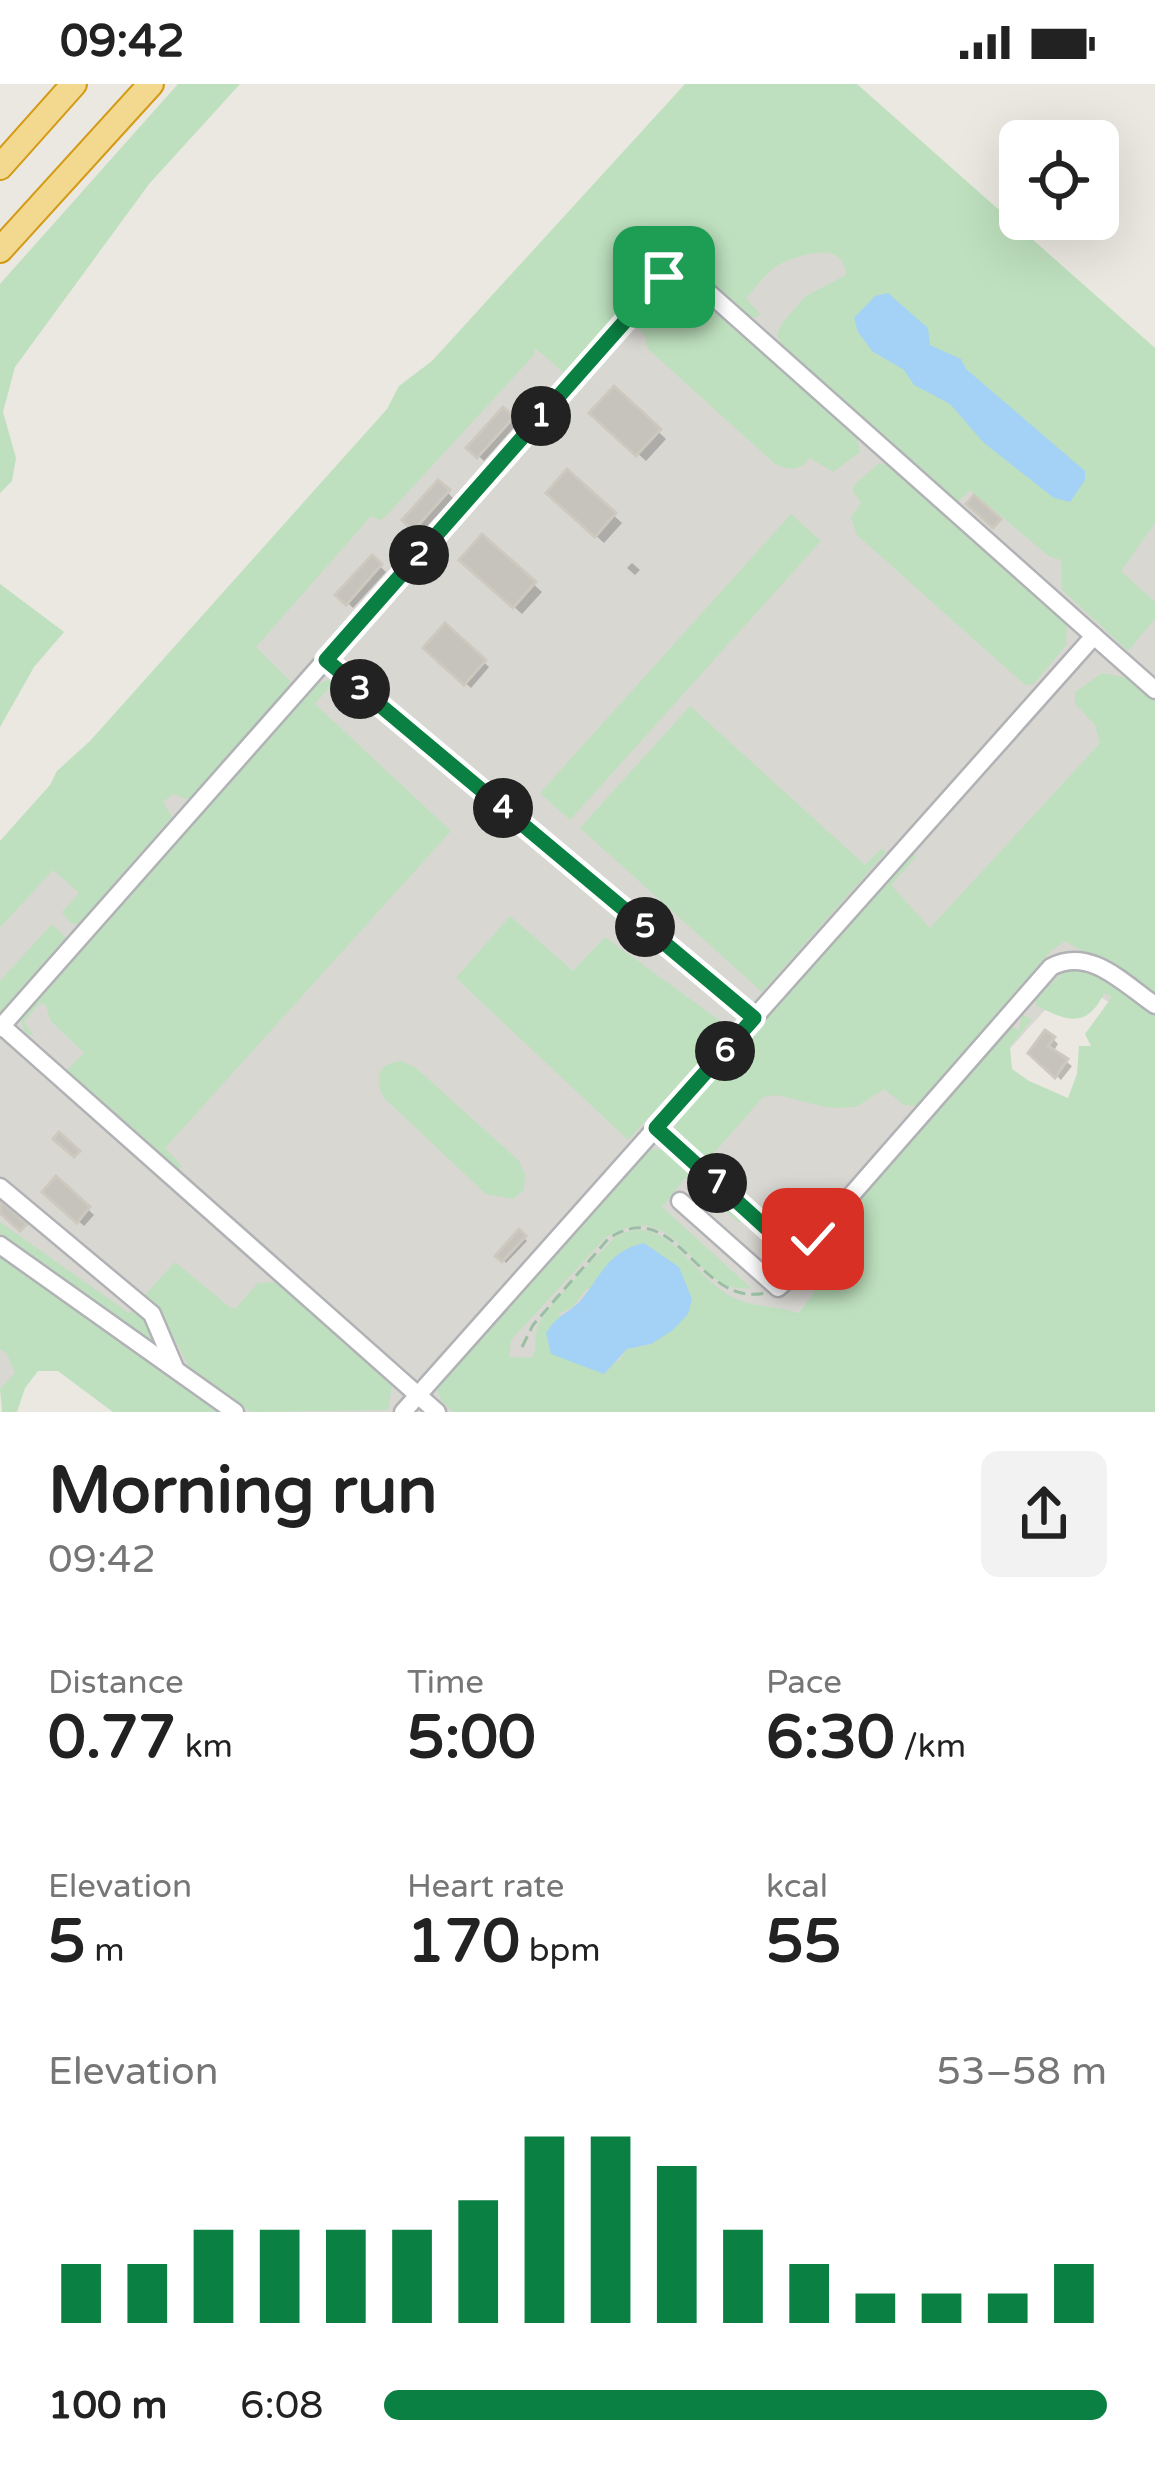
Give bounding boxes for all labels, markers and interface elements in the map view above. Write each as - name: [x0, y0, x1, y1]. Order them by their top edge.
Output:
- text: 09:42: [60, 15, 185, 69]
- map controls: [999, 120, 1119, 240]
- button: locate: [999, 120, 1119, 240]
- pin: [613, 226, 715, 328]
- icon: arrive: [631, 244, 697, 310]
- pin: 1: [511, 386, 571, 446]
- text: 1: [531, 396, 551, 435]
- pin: 2: [389, 525, 449, 585]
- text: 2: [409, 535, 429, 574]
- pin: 3: [330, 659, 390, 719]
- text: 3: [350, 669, 370, 708]
- pin: 4: [473, 778, 533, 838]
- text: 4: [493, 788, 513, 827]
- pin: 5: [615, 897, 675, 957]
- text: 5: [635, 907, 655, 946]
- pin: 6: [695, 1021, 755, 1081]
- text: 6: [715, 1031, 735, 1070]
- pin: 7: [687, 1153, 747, 1213]
- text: 7: [707, 1163, 727, 1202]
- pin: [762, 1188, 864, 1290]
- icon: check: [780, 1206, 846, 1272]
- text: Morning run: [48, 1451, 438, 1531]
- button: share: [981, 1451, 1107, 1577]
- text: 09:42: [48, 1536, 156, 1583]
- text: Distance: [48, 1663, 184, 1702]
- text: Time: [407, 1663, 484, 1702]
- text: Pace: [766, 1663, 842, 1702]
- text: 0.77: [48, 1702, 176, 1774]
- text: 5:00: [407, 1702, 536, 1774]
- text: 6:30: [766, 1702, 895, 1774]
- text: km: [176, 1727, 233, 1766]
- text: /km: [895, 1727, 966, 1766]
- text: Elevation: [48, 1867, 192, 1906]
- text: Heart rate: [407, 1867, 564, 1906]
- text: kcal: [766, 1867, 828, 1906]
- text: 5: [48, 1906, 86, 1978]
- text: 170: [407, 1906, 520, 1978]
- text: 55: [766, 1906, 841, 1978]
- text: m: [86, 1931, 125, 1970]
- text: bpm: [520, 1931, 601, 1970]
- text: Elevation: [48, 2048, 218, 2095]
- text: 53–58 m: [936, 2048, 1107, 2095]
- text: 100 m: [48, 2382, 167, 2429]
- text: 6:08: [240, 2382, 324, 2429]

